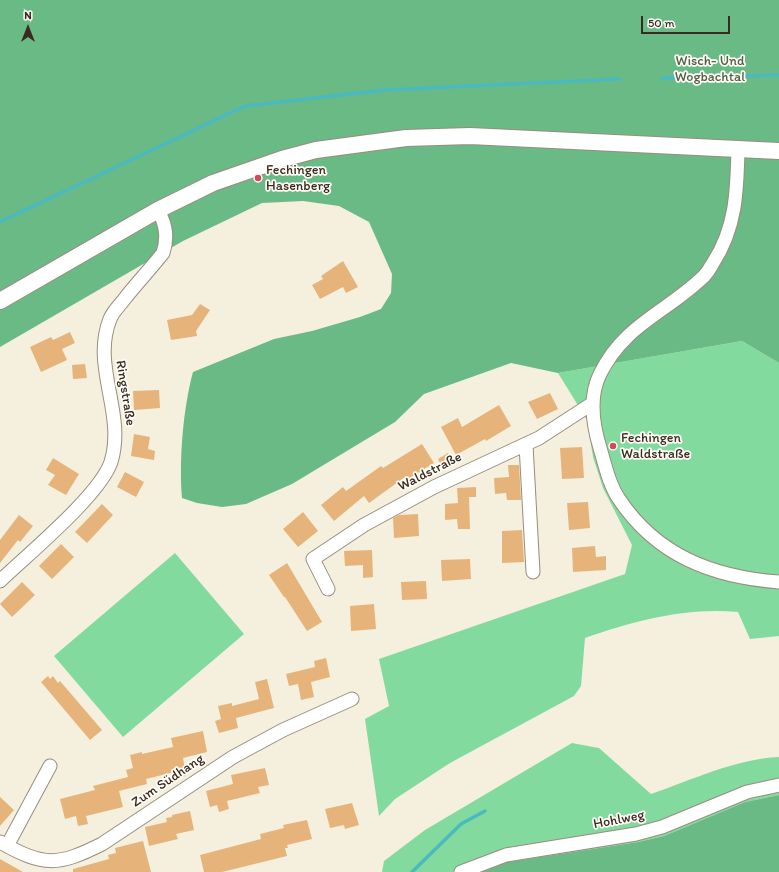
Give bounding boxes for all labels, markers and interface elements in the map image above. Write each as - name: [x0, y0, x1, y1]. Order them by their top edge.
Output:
- north arrow: [8, 8, 48, 48]
- scale bar: [643, 8, 732, 34]
- text: N: [24, 9, 32, 22]
- text: 50 m: [648, 16, 674, 30]
- park label: Wisch- Und Wogbachtal: [675, 53, 745, 86]
- place label: Fechingen Hasenberg: [266, 162, 330, 194]
- marker: Fechingen Hasenberg: [253, 173, 263, 183]
- street label: Ringstraße: [112, 359, 138, 427]
- place label: Fechingen Waldstraße: [621, 430, 690, 462]
- marker: Fechingen Waldstraße: [608, 441, 618, 451]
- street label: Waldstraße: [395, 449, 465, 495]
- street label: Zum Südhang: [129, 751, 207, 811]
- street label: Hohlweg: [592, 807, 646, 833]

